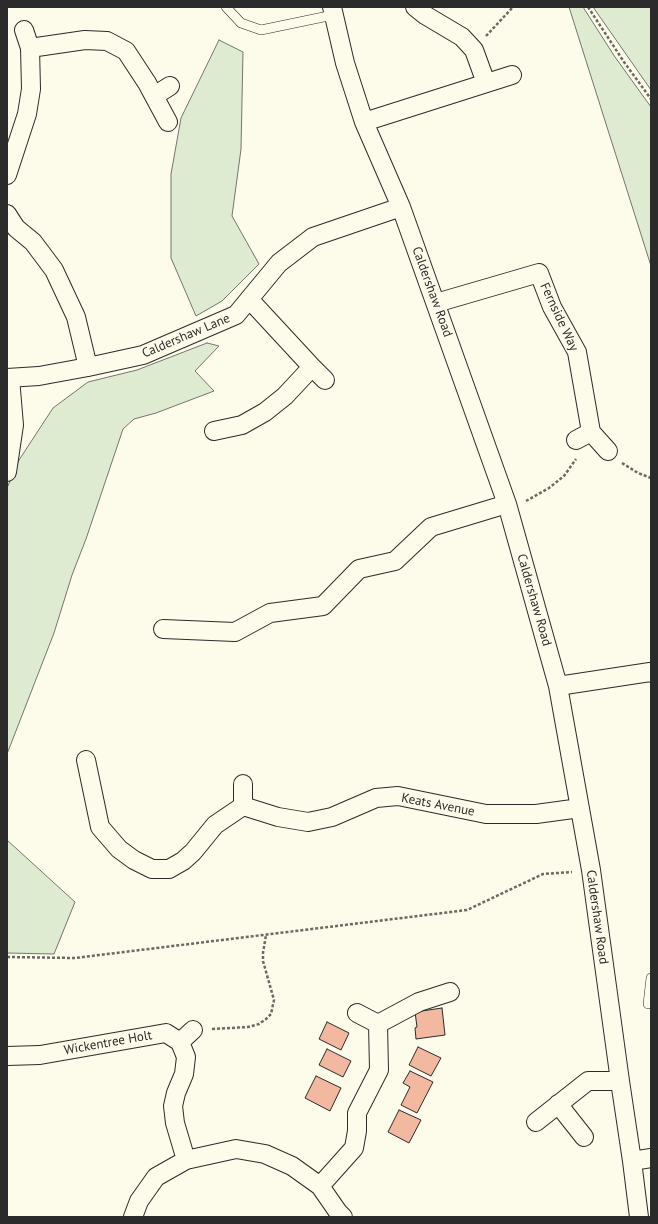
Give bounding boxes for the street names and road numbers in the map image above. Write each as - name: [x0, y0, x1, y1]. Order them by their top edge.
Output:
- street label: Caldershaw Road: [408, 245, 456, 339]
- street label: Fernside Way: [536, 280, 582, 354]
- street label: Caldershaw Lane: [140, 310, 232, 362]
- street label: Caldershaw Road: [513, 552, 555, 648]
- street label: Keats Avenue: [400, 790, 476, 820]
- street label: Caldershaw Road: [583, 869, 611, 965]
- street label: Wickentree Holt: [63, 1028, 153, 1058]

